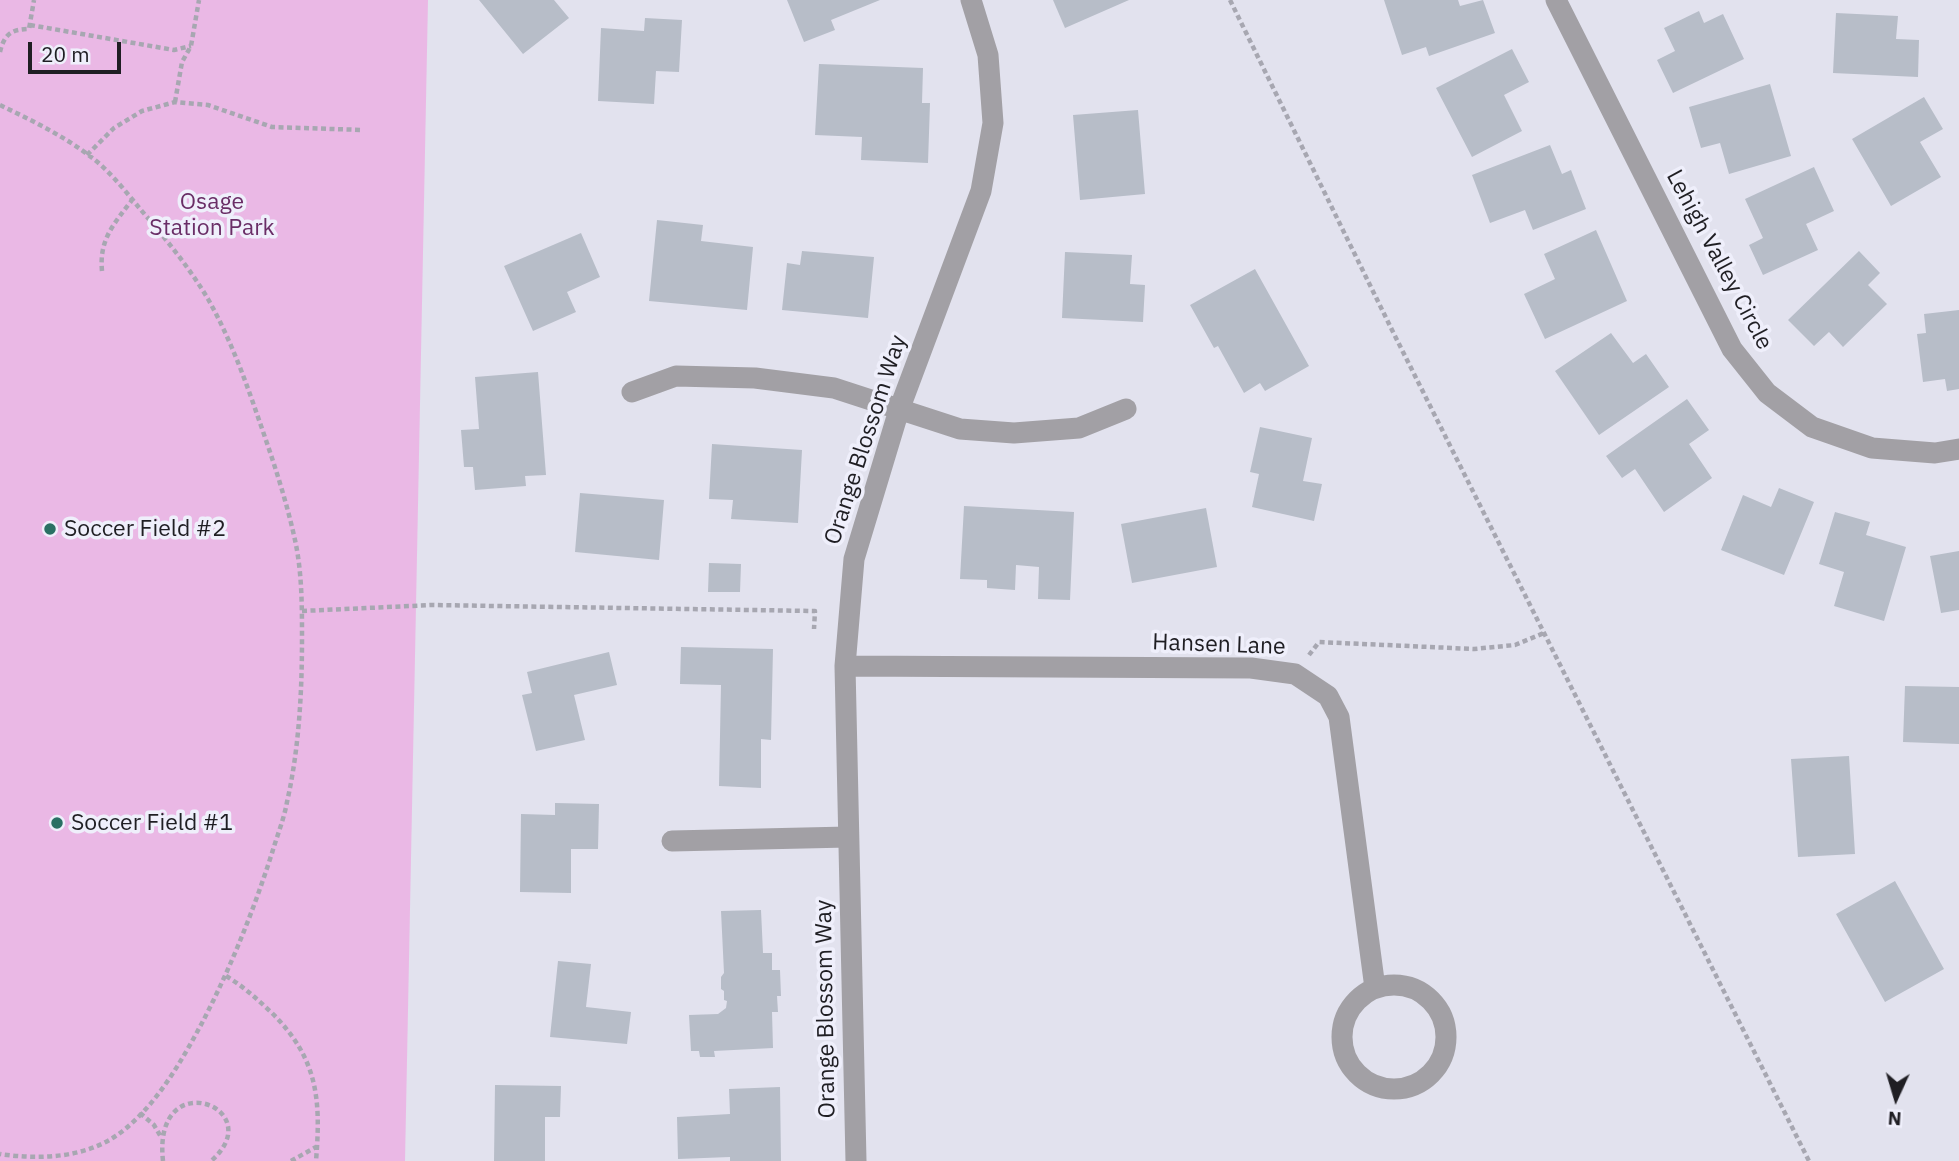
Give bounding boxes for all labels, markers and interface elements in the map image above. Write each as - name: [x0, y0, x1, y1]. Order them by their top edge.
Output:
- scale bar: [32, 28, 124, 72]
- text: 20 m: [41, 40, 90, 68]
- street label: Lehigh Valley Circle: [1660, 165, 1778, 355]
- park label: Osage Station Park: [149, 188, 275, 242]
- street label: Orange Blossom Way: [819, 332, 913, 548]
- place label: Soccer Field #2: [64, 515, 226, 543]
- marker: Soccer Field #2: [42, 521, 58, 537]
- street label: Hansen Lane: [1152, 629, 1286, 661]
- place label: Soccer Field #1: [71, 809, 233, 837]
- marker: Soccer Field #1: [49, 815, 65, 831]
- street label: Orange Blossom Way: [810, 899, 842, 1119]
- north arrow: [1861, 1063, 1931, 1133]
- text: N: [1887, 1106, 1902, 1131]

